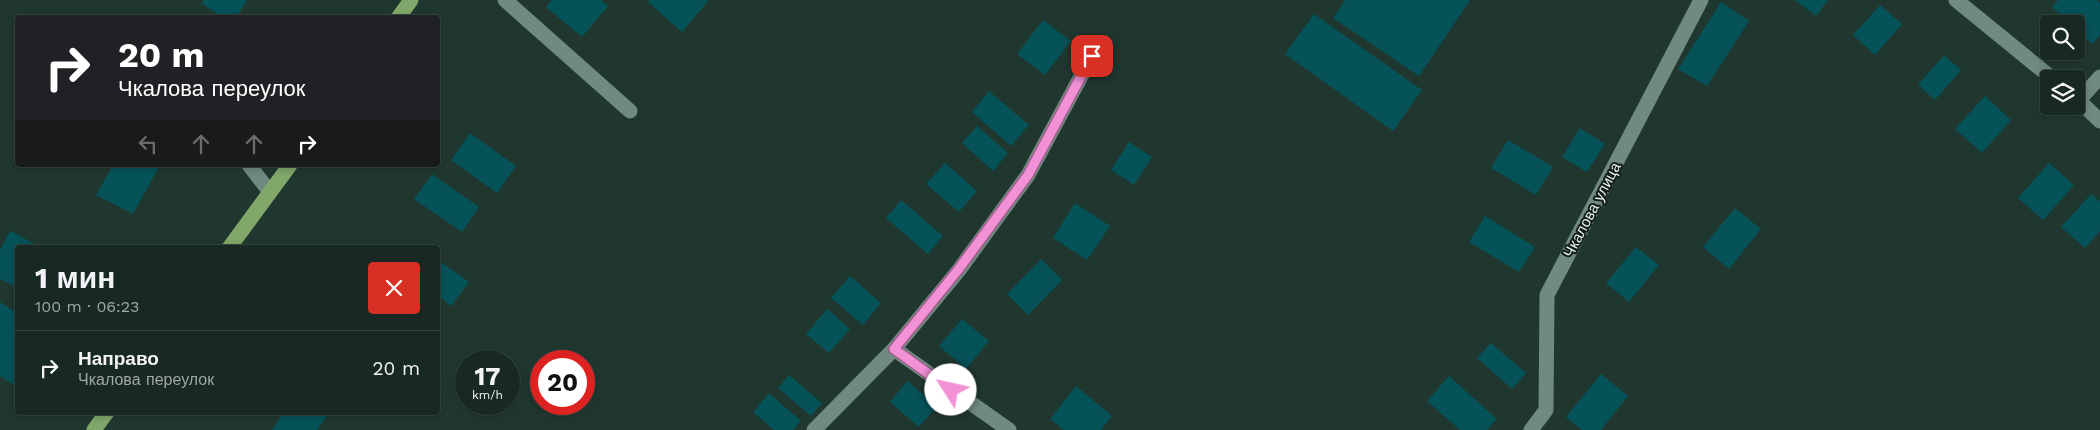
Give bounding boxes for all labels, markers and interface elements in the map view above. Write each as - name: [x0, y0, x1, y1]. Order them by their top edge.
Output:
- map controls: [2040, 15, 2085, 115]
- button: search: [2040, 15, 2085, 60]
- text: 20 m: [118, 34, 204, 76]
- icon: right: [35, 35, 100, 100]
- pin: [1071, 35, 1113, 77]
- icon: arrive: [1078, 42, 1106, 70]
- button: layers: [2040, 70, 2085, 115]
- text: Чкалова переулок: [118, 76, 305, 101]
- icon: left: [134, 130, 162, 158]
- icon: ahead: [187, 130, 215, 158]
- icon: ahead: [240, 130, 268, 158]
- icon: right: [293, 130, 321, 158]
- street label: Чкалова улица: [1559, 159, 1625, 261]
- text: 1 мин: [35, 260, 115, 295]
- button: close: [368, 262, 420, 314]
- text: 100 m · 06:23: [35, 297, 139, 316]
- text: Направо: [78, 347, 159, 370]
- speed limit sign: 20: [530, 350, 595, 415]
- icon: right: [35, 354, 63, 382]
- text: 20 m: [373, 357, 420, 380]
- text: 17: [475, 362, 500, 391]
- position arrow: [924, 363, 976, 415]
- text: Чкалова переулок: [78, 370, 214, 389]
- text: km/h: [472, 388, 503, 402]

